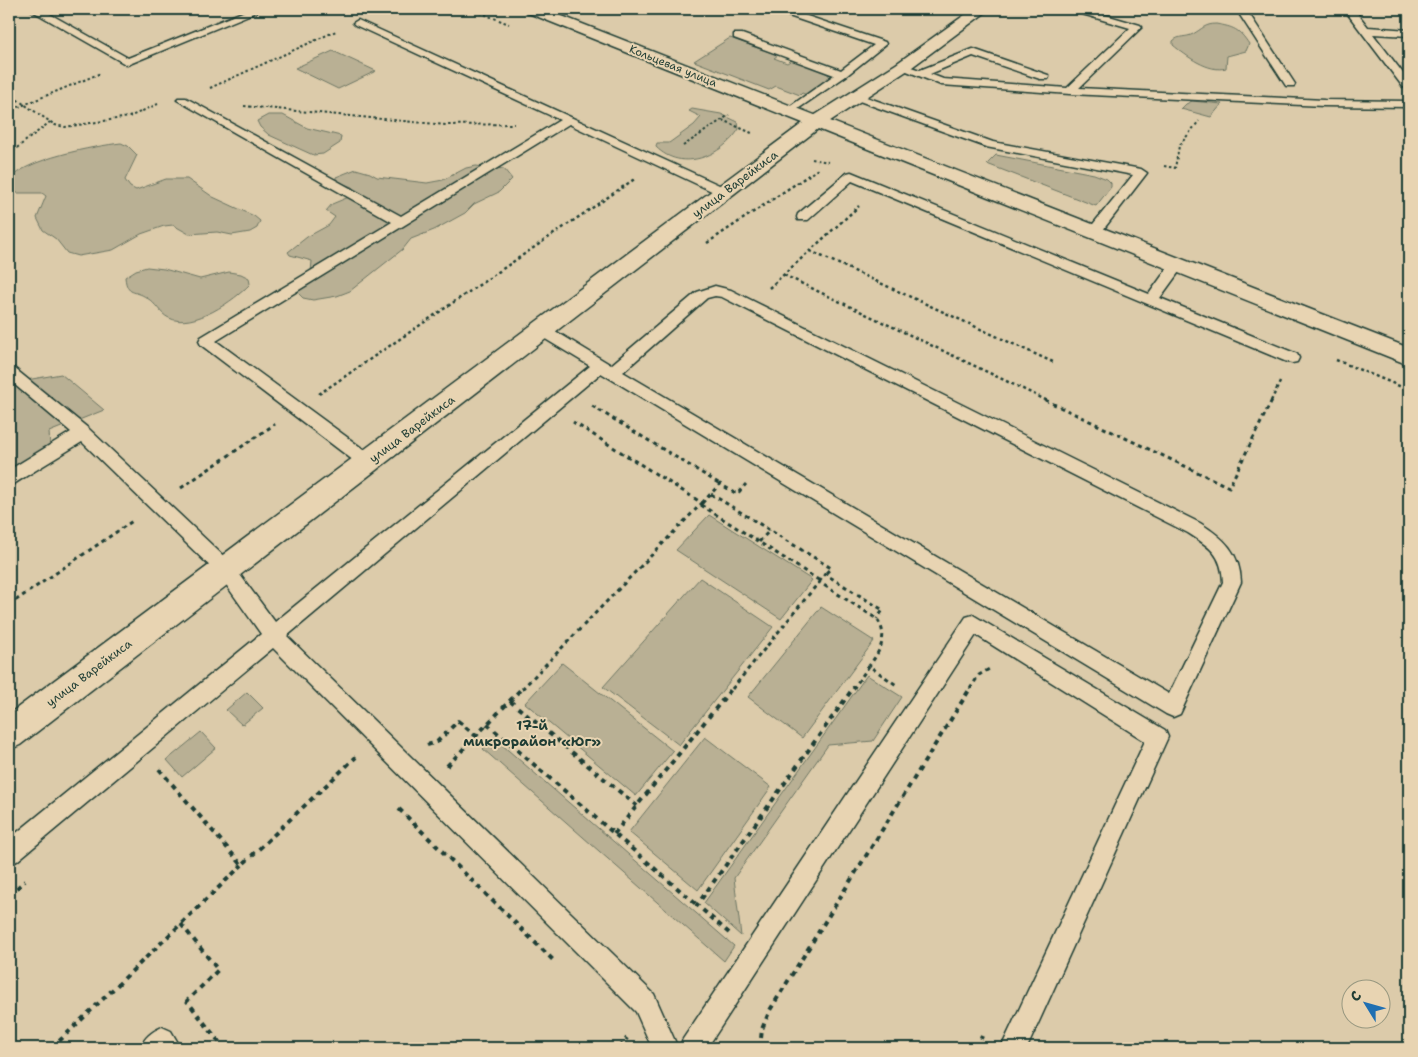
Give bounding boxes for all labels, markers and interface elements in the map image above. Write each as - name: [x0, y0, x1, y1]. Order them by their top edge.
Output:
- street label: Кольцевая улица: [627, 42, 719, 91]
- street label: улица Варейкиса: [689, 146, 781, 221]
- street label: улица Варейкиса: [366, 391, 458, 466]
- street label: улица Варейкиса: [43, 635, 135, 710]
- district label: 17-й микрорайон «Юг»: [463, 716, 602, 750]
- north arrow: [1340, 980, 1390, 1030]
- text: С: [1346, 987, 1365, 1005]

